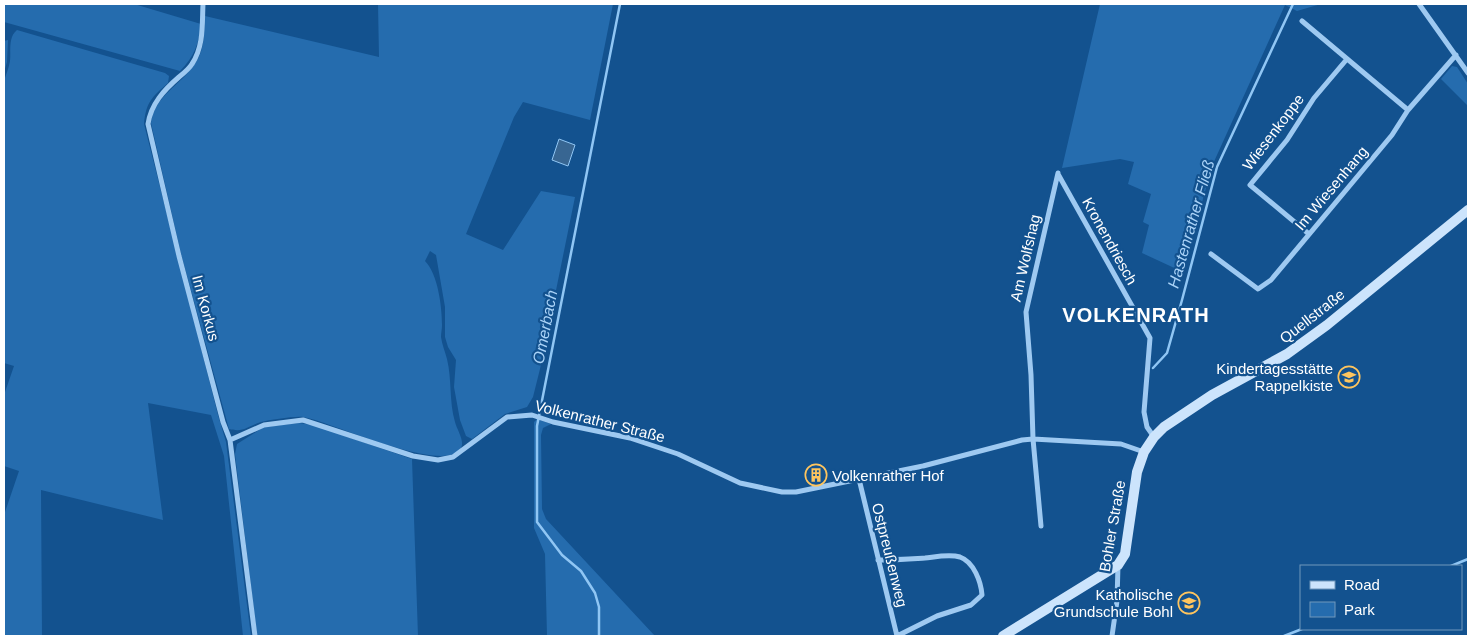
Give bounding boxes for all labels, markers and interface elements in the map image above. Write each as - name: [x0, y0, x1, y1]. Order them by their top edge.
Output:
- street label: Wiesenkoppe: [1239, 91, 1307, 173]
- street label: Im Wiesenhang: [1291, 143, 1371, 233]
- water label: Hastenrather Fließ: [1165, 158, 1217, 290]
- street label: Kronendriesch: [1079, 195, 1141, 287]
- street label: Am Wolfshag: [1007, 213, 1043, 303]
- street label: Im Korkus: [189, 273, 223, 343]
- street label: Quellstraße: [1276, 285, 1348, 347]
- water label: Omerbach: [530, 289, 560, 365]
- district label: VOLKENRATH: [1062, 304, 1210, 326]
- place label: Kindertagesstätte Rappelkiste: [1216, 360, 1333, 394]
- school or university icon: Kindertagesstätte Rappelkiste: [1337, 365, 1361, 389]
- street label: Volkenrather Straße: [533, 397, 667, 445]
- building icon: Volkenrather Hof: [804, 463, 828, 487]
- place label: Volkenrather Hof: [832, 467, 945, 484]
- street label: Bohler Straße: [1096, 479, 1128, 573]
- street label: Ostpreußenweg: [869, 501, 911, 609]
- legend: [1300, 565, 1462, 630]
- text: Road: [1344, 576, 1380, 593]
- place label: Katholische Grundschule Bohl: [1054, 586, 1173, 620]
- school or university icon: Katholische Grundschule Bohl: [1177, 591, 1201, 615]
- text: Park: [1344, 601, 1375, 618]

